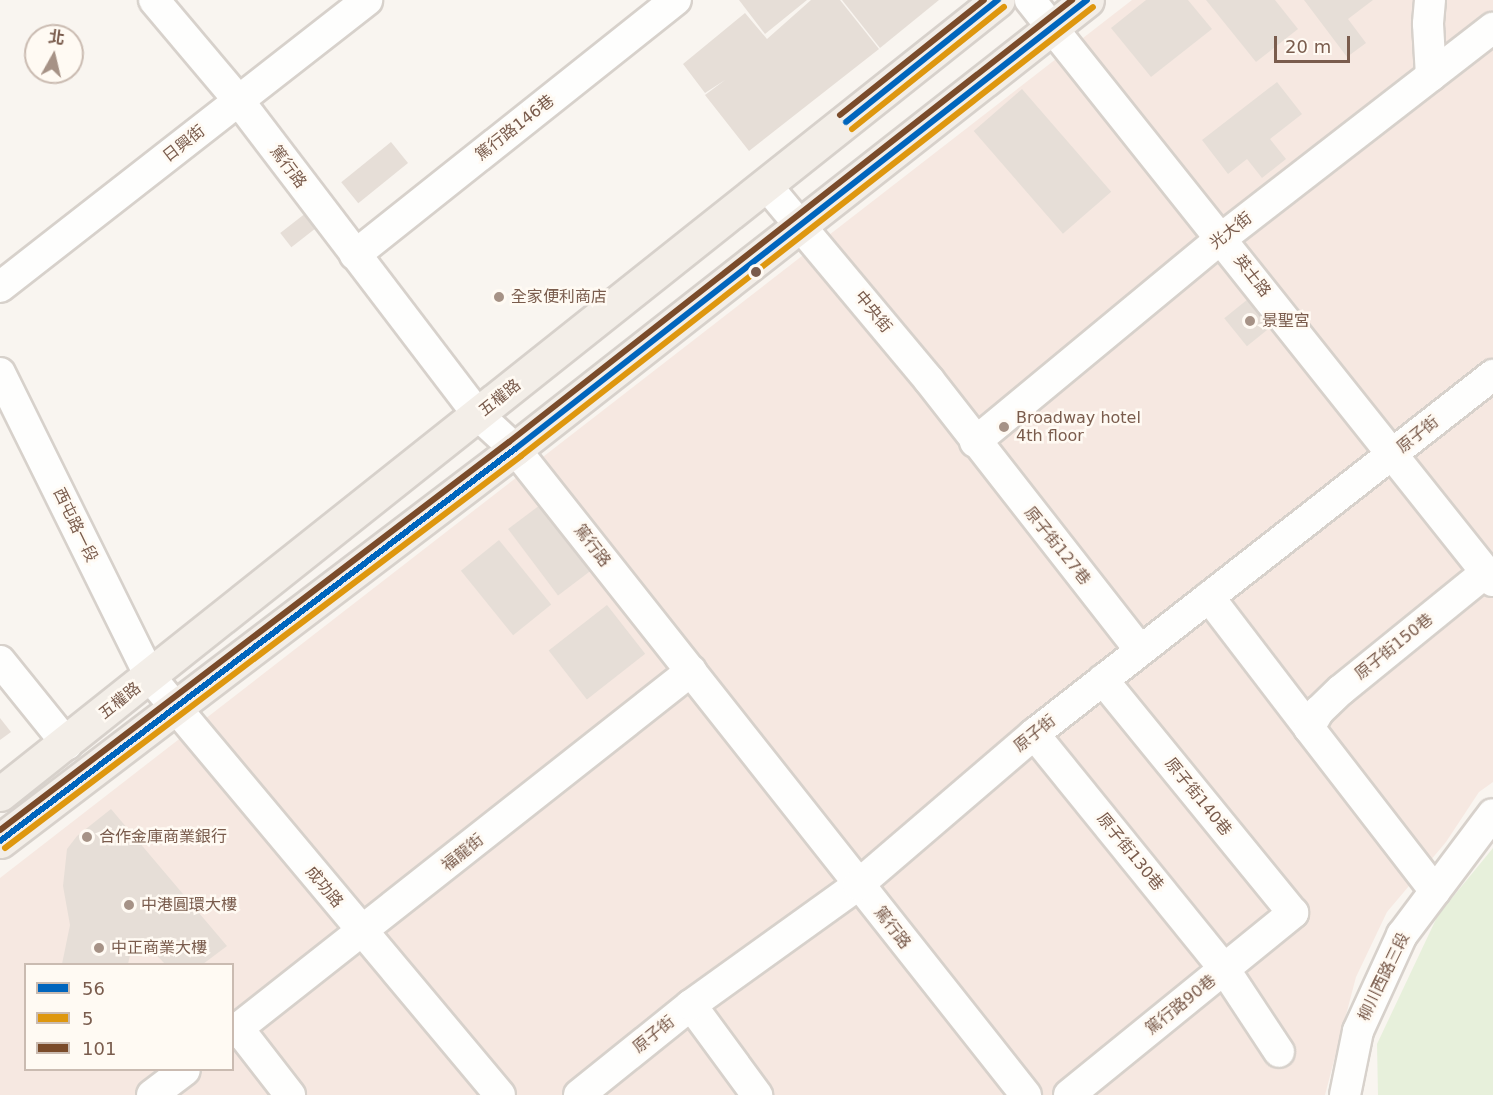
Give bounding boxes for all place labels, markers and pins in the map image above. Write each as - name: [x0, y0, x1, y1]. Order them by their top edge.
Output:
- unlabelled marker: [750, 266, 762, 278]
- place label: 全家便利商店: [511, 287, 607, 307]
- marker: 全家便利商店: [492, 290, 506, 304]
- place label: 景聖宮: [1262, 311, 1310, 331]
- marker: 景聖宮: [1243, 314, 1257, 328]
- place label: Broadway hotel 4th floor: [1016, 408, 1141, 446]
- marker: Broadway hotel 4th floor: [997, 420, 1011, 434]
- place label: 合作金庫商業銀行: [99, 827, 227, 847]
- marker: 合作金庫商業銀行: [80, 830, 94, 844]
- place label: 中港圓環大樓: [141, 895, 237, 915]
- marker: 中港圓環大樓: [122, 898, 136, 912]
- place label: 中正商業大樓: [111, 938, 207, 958]
- marker: 中正商業大樓: [92, 941, 106, 955]

